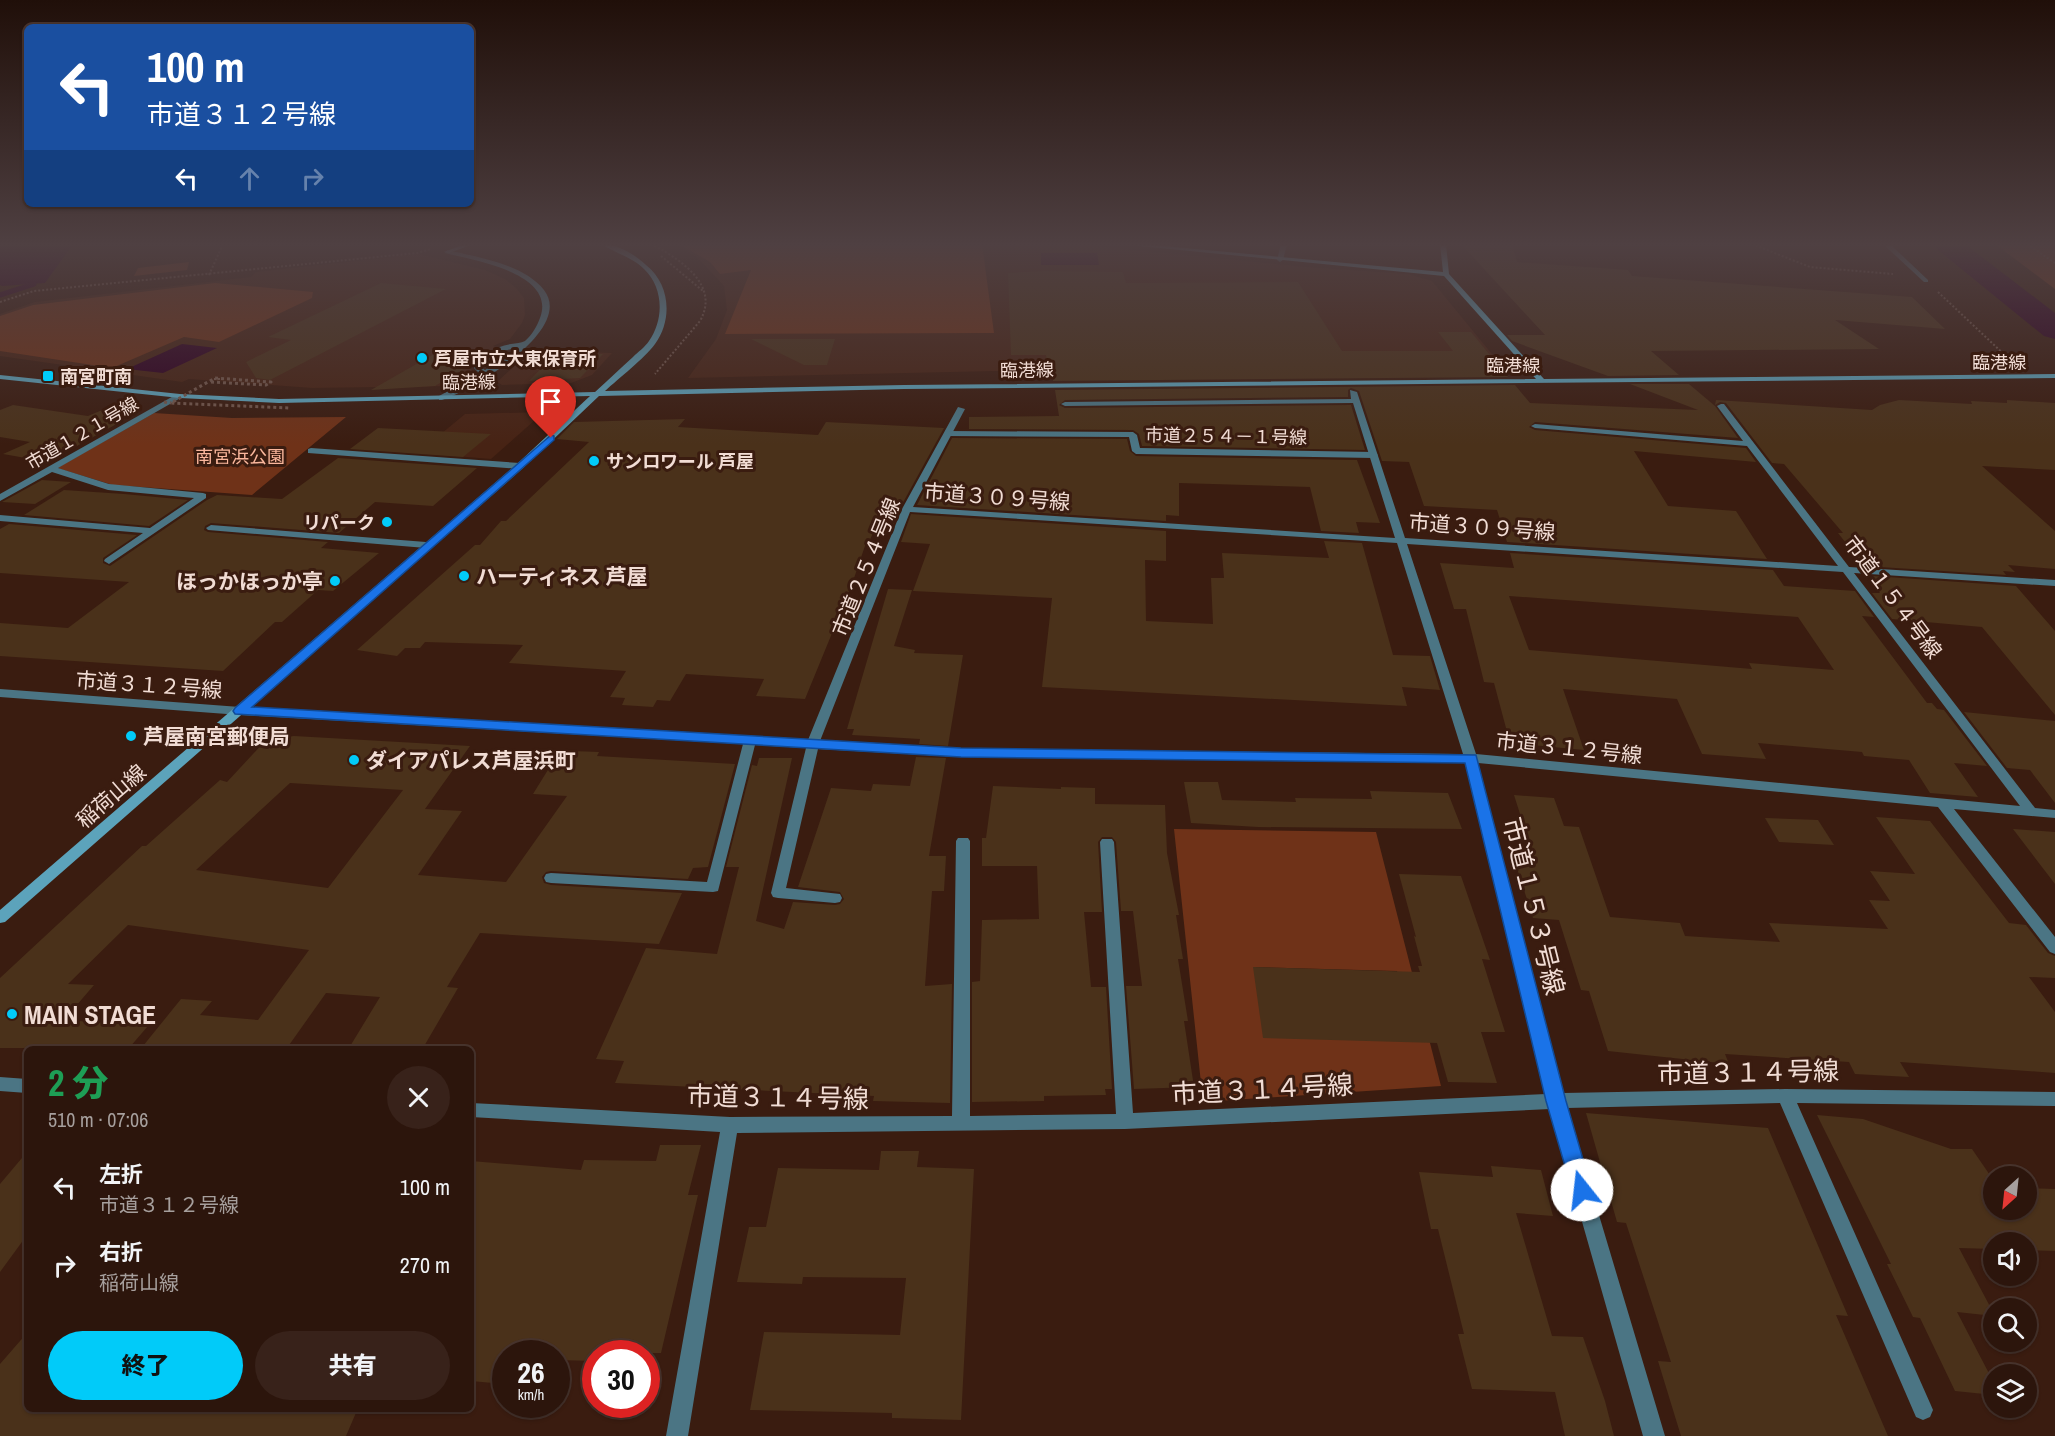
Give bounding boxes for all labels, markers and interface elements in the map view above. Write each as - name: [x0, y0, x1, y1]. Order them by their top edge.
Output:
- text: 100 m: [147, 39, 245, 95]
- icon: left: [48, 48, 126, 126]
- text: 市道３１２号線: [147, 96, 336, 132]
- icon: left: [170, 162, 203, 195]
- icon: ahead: [233, 162, 266, 195]
- icon: right: [296, 162, 329, 195]
- place label: 芦屋市立大東保育所: [434, 346, 596, 371]
- street label: 臨港線: [1972, 350, 2026, 375]
- marker: 芦屋市立大東保育所: [415, 351, 429, 365]
- street label: 臨港線: [1486, 353, 1540, 378]
- street label: 臨港線: [1000, 357, 1054, 383]
- place label: 南宮町南: [60, 364, 132, 389]
- marker: 南宮町南: [41, 369, 55, 383]
- street label: 臨港線: [442, 369, 496, 395]
- pin: [525, 376, 576, 438]
- icon: arrive: [534, 385, 567, 418]
- street label: 市道１２１号線: [21, 391, 143, 475]
- street label: 市道２５４－１号線: [1145, 422, 1307, 450]
- park label: 南宮浜公園: [195, 444, 285, 469]
- place label: サンロワール 芦屋: [606, 449, 754, 474]
- marker: サンロワール 芦屋: [587, 454, 601, 468]
- street label: 市道３０９号線: [923, 477, 1071, 517]
- street label: 市道２５４号線: [825, 493, 907, 641]
- street label: 市道３０９号線: [1408, 507, 1556, 547]
- place label: リパーク: [303, 510, 375, 535]
- marker: リパーク: [380, 515, 394, 529]
- street label: 市道１５４号線: [1837, 530, 1949, 664]
- place label: ハーティネス 芦屋: [476, 562, 648, 591]
- place label: ほっかほっか亭: [176, 567, 323, 596]
- marker: ハーティネス 芦屋: [457, 569, 471, 583]
- marker: ほっかほっか亭: [328, 574, 342, 588]
- street label: 市道３１２号線: [75, 665, 223, 705]
- place label: 芦屋南宮郵便局: [143, 722, 290, 751]
- street label: 市道３１２号線: [1494, 726, 1644, 770]
- marker: 芦屋南宮郵便局: [124, 729, 138, 743]
- place label: ダイアパレス芦屋浜町: [366, 746, 576, 775]
- marker: ダイアパレス芦屋浜町: [347, 753, 361, 767]
- street label: 稲荷山線: [70, 758, 152, 834]
- street label: 市道１５３号線: [1495, 813, 1573, 999]
- place label: MAIN STAGE: [24, 997, 156, 1032]
- marker: MAIN STAGE: [5, 1007, 19, 1021]
- street label: 市道３１４号線: [1657, 1053, 1839, 1091]
- text: 2 分: [48, 1059, 109, 1107]
- button: close: [387, 1066, 450, 1129]
- street label: 市道３１４号線: [1170, 1067, 1354, 1111]
- street label: 市道３１４号線: [687, 1078, 869, 1116]
- text: 510 m · 07:06: [48, 1106, 148, 1133]
- position arrow: [1550, 1158, 1614, 1222]
- text: 左折: [99, 1159, 143, 1189]
- north arrow: [1983, 1166, 2037, 1220]
- map controls: [1983, 1166, 2037, 1418]
- icon: left: [48, 1171, 81, 1204]
- text: 100 m: [400, 1172, 450, 1202]
- text: 市道３１２号線: [99, 1191, 239, 1218]
- button: sound: [1983, 1232, 2037, 1286]
- text: 右折: [99, 1237, 143, 1267]
- icon: right: [48, 1249, 81, 1282]
- text: 270 m: [400, 1250, 450, 1280]
- text: 稲荷山線: [99, 1269, 179, 1296]
- button: search: [1983, 1298, 2037, 1352]
- button: 終了: [48, 1331, 243, 1400]
- button: 共有: [255, 1331, 450, 1400]
- speed limit sign: 30: [582, 1340, 660, 1418]
- text: 26: [517, 1352, 545, 1392]
- button: layers: [1983, 1364, 2037, 1418]
- text: km/h: [518, 1384, 544, 1405]

